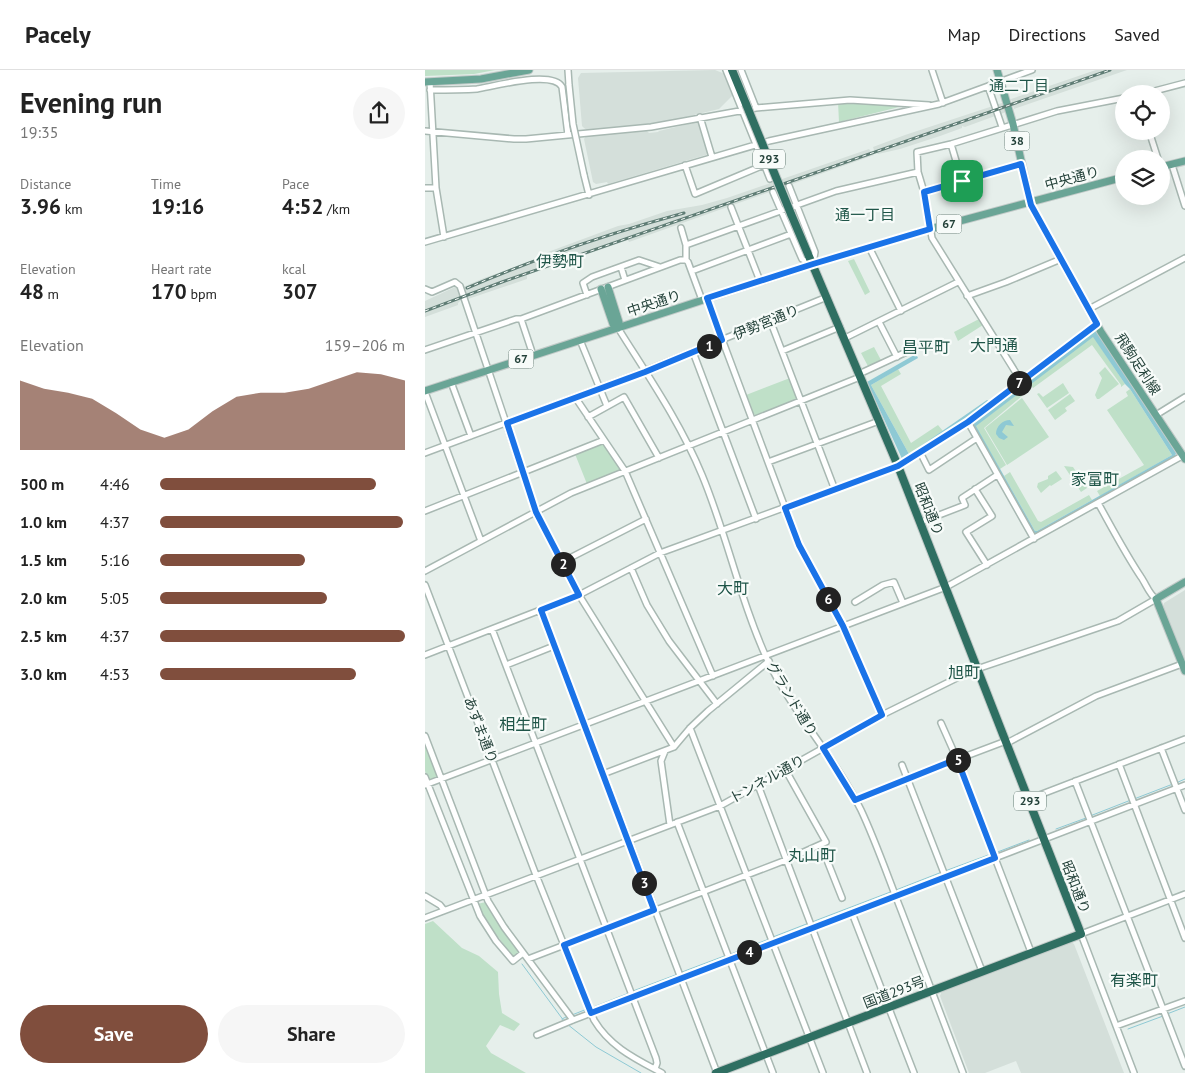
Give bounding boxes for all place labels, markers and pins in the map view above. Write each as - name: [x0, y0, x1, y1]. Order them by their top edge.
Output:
- pin: [941, 160, 983, 202]
- pin: 1: [697, 334, 721, 358]
- pin: 7: [1007, 370, 1031, 396]
- pin: 2: [551, 552, 575, 576]
- pin: 6: [815, 586, 841, 612]
- pin: 5: [945, 748, 971, 772]
- pin: 3: [631, 870, 657, 896]
- pin: 4: [737, 940, 761, 964]

